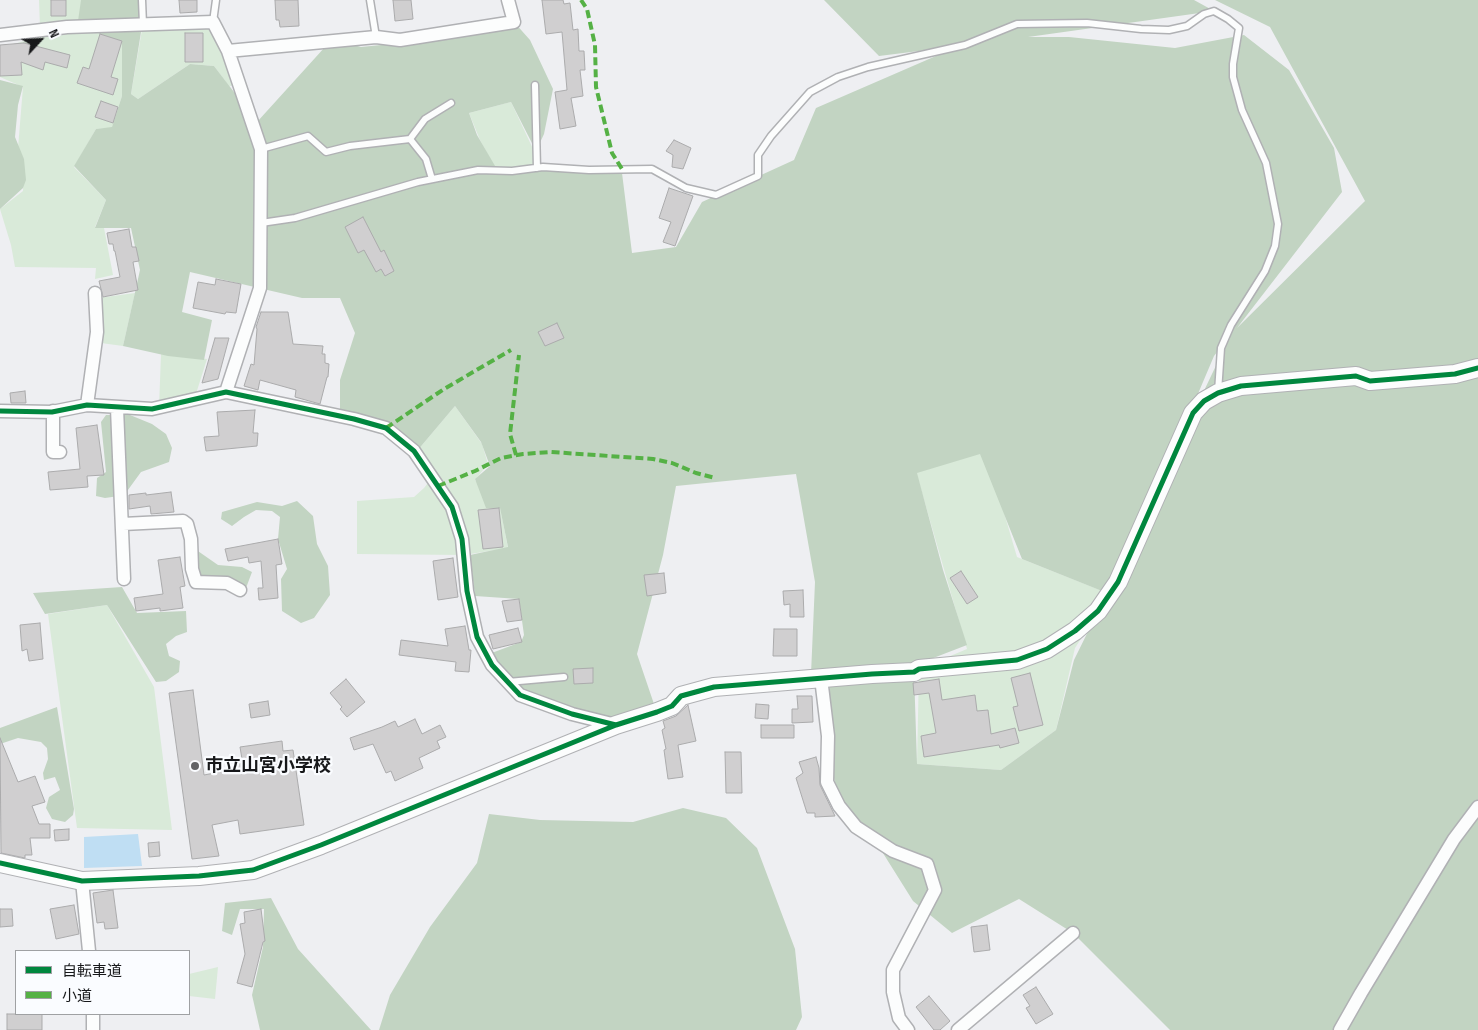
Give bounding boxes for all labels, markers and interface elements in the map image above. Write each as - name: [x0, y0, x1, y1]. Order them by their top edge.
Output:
- north arrow: [15, 15, 65, 65]
- text: N: [45, 26, 63, 40]
- place label: 市立山宮小学校: [205, 755, 331, 777]
- marker: 市立山宮小学校: [189, 760, 201, 772]
- legend: [15, 950, 190, 1015]
- text: 自転車道: [62, 962, 122, 981]
- text: 小道: [62, 987, 92, 1006]

